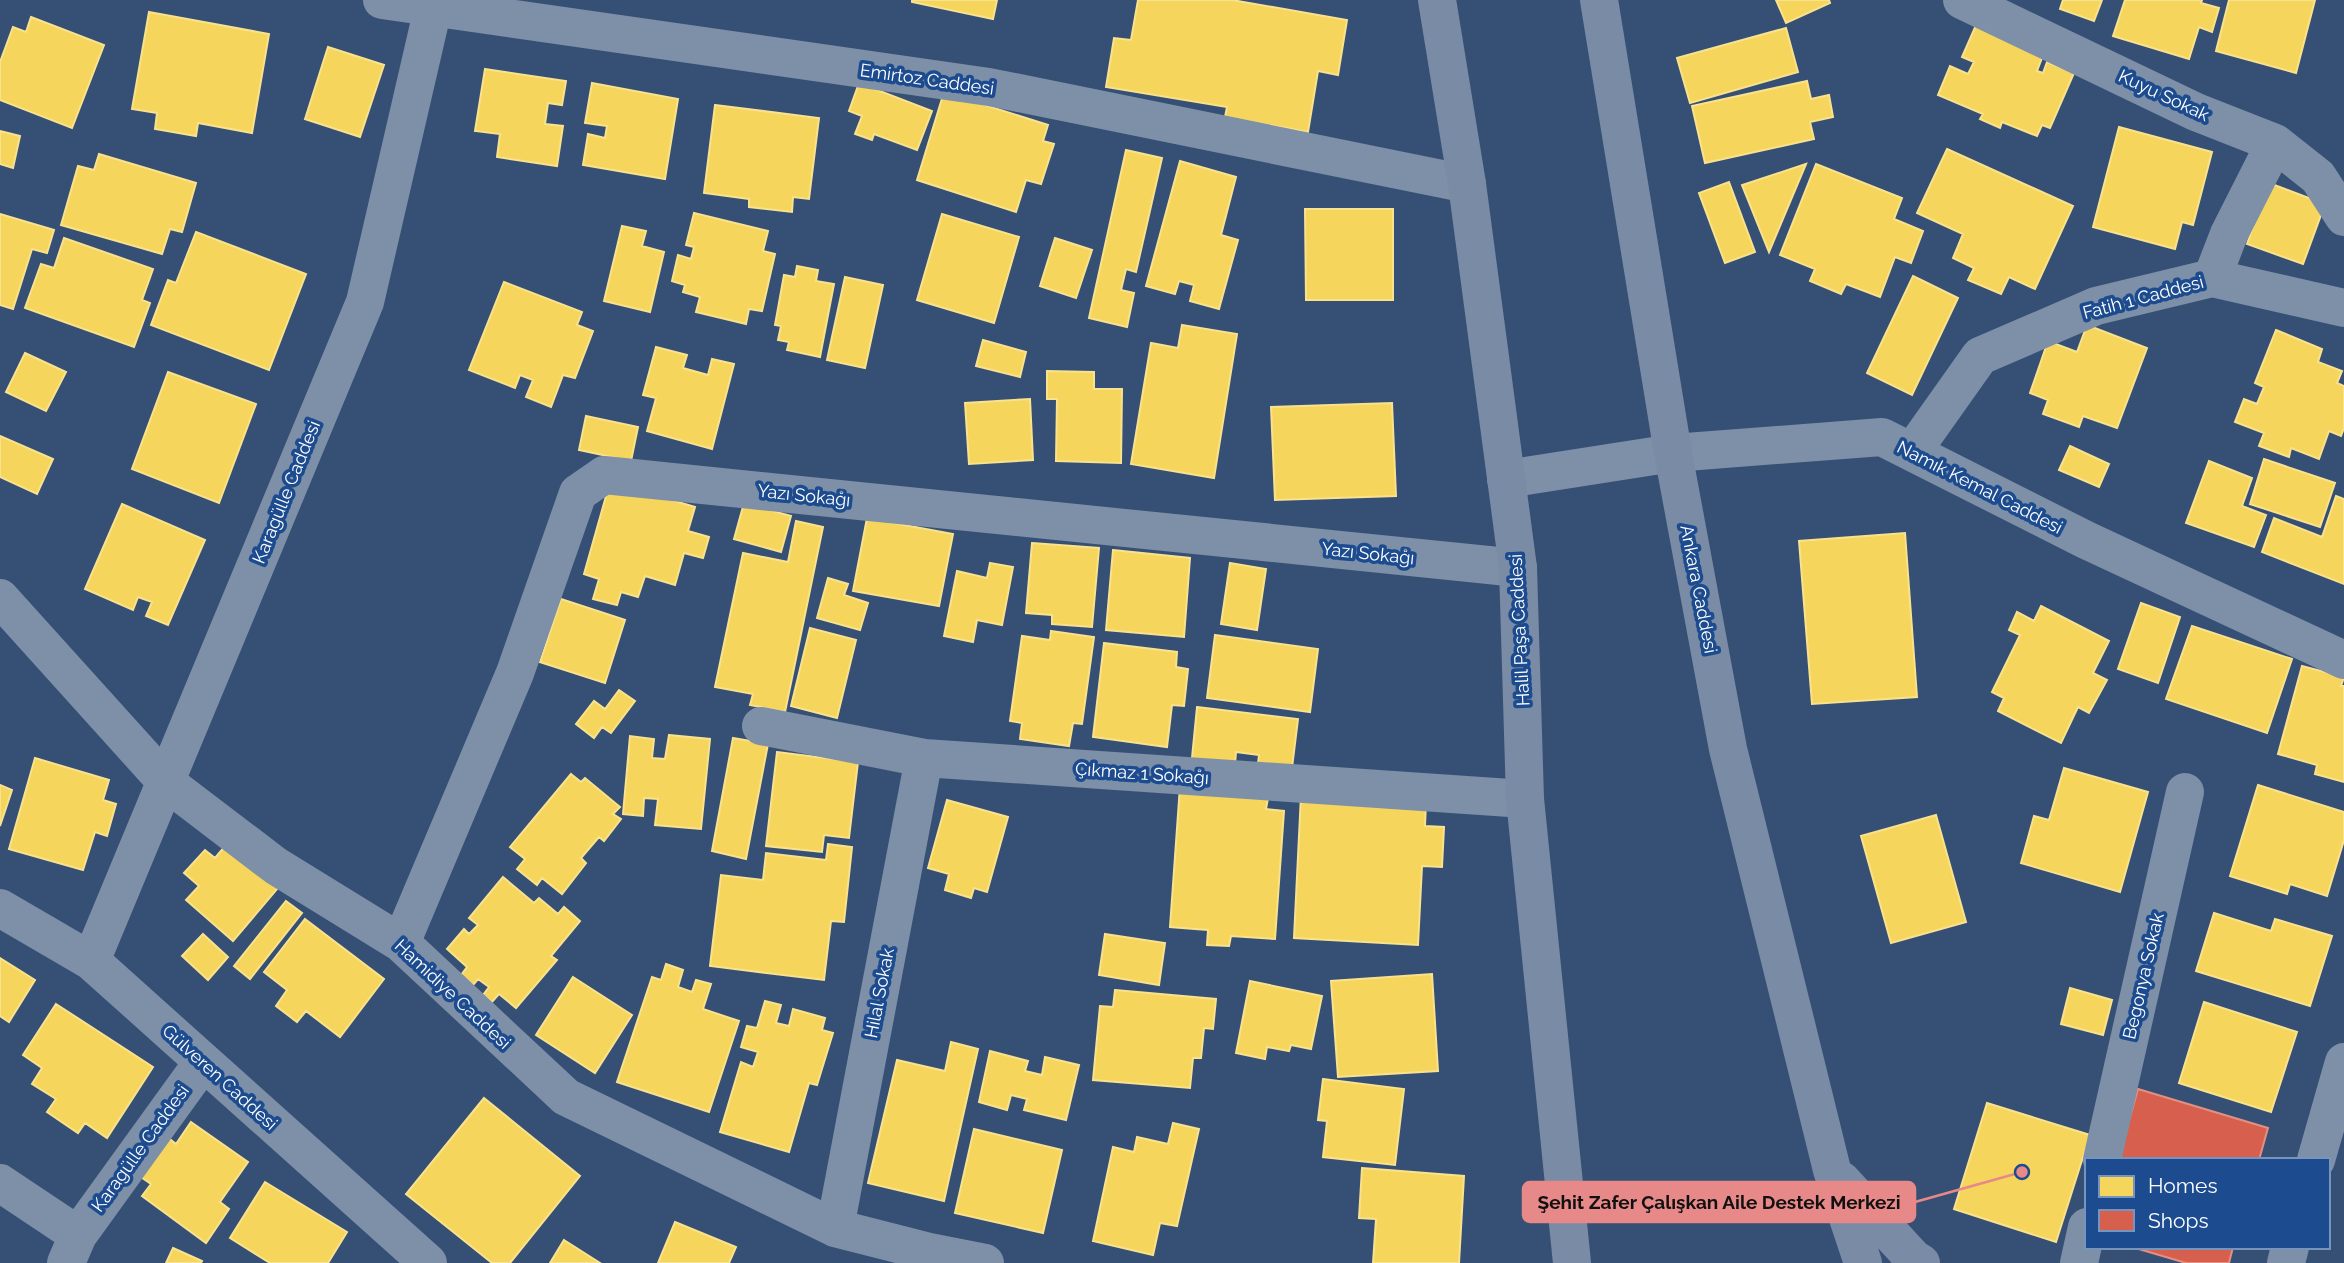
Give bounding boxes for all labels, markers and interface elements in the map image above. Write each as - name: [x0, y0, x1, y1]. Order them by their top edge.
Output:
- street label: Emirtoz Caddesi: [859, 59, 995, 99]
- street label: Kuyu Sokak: [2115, 65, 2213, 125]
- street label: Fatih 1 Caddesi: [2080, 271, 2206, 323]
- street label: Karagülle Caddesi: [248, 418, 324, 566]
- street label: Namık Kemal Caddesi: [1894, 436, 2066, 538]
- street label: Yazı Sokağı: [757, 480, 851, 510]
- street label: Ankara Caddesi: [1676, 523, 1722, 655]
- street label: Yazı Sokağı: [1321, 538, 1415, 568]
- street label: Halil Paşa Caddesi: [1505, 553, 1533, 707]
- street label: Çıkmaz 1 Sokağı: [1074, 758, 1210, 788]
- street label: Begonya Sokak: [2118, 910, 2168, 1041]
- street label: Hamidiye Caddesi: [391, 935, 515, 1053]
- street label: Hilal Sokak: [860, 946, 898, 1040]
- street label: Gülveren Caddesi: [158, 1020, 282, 1134]
- street label: Karagülle Caddesi: [87, 1080, 193, 1216]
- legend: [2085, 1158, 2330, 1249]
- text: Homes: [2148, 1173, 2218, 1198]
- callout: Şehit Zafer Çalışkan Aile Destek Merkezi: [1523, 1182, 1915, 1222]
- text: Şehit Zafer Çalışkan Aile Destek Merkezi: [1538, 1191, 1900, 1213]
- text: Shops: [2148, 1208, 2209, 1233]

